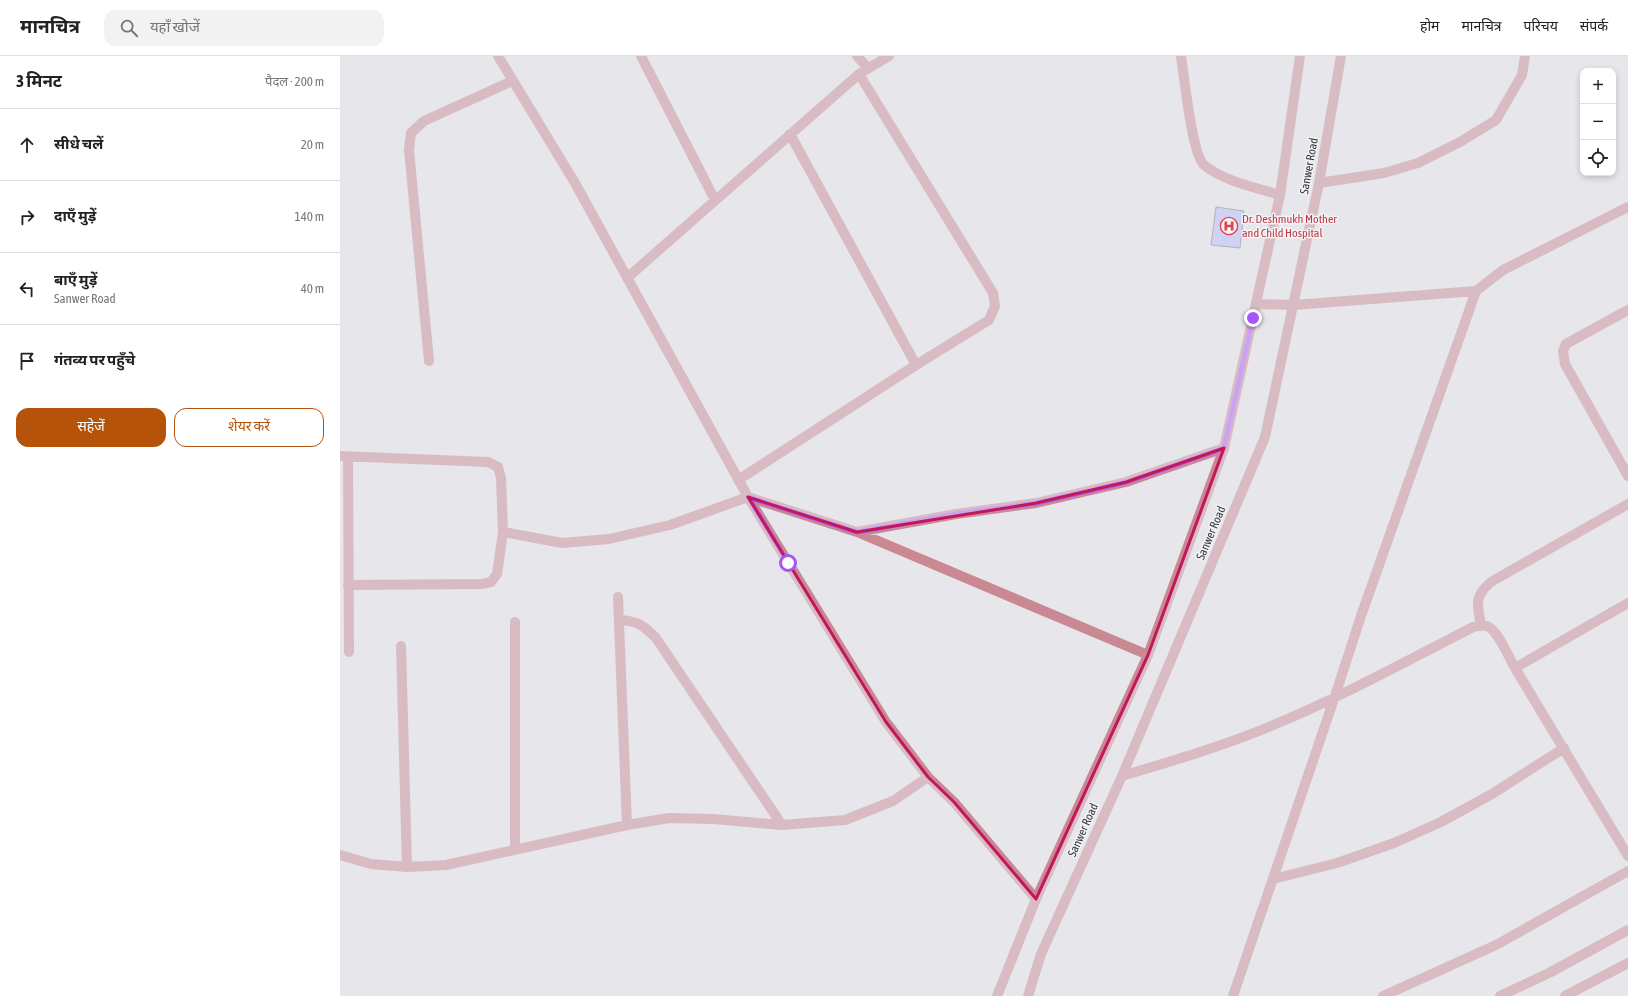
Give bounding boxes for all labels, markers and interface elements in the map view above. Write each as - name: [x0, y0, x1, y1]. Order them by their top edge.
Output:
- search box: [104, 10, 384, 46]
- text: मानचित्र: [20, 15, 80, 37]
- icon: search: [118, 17, 140, 39]
- text: यहाँ खोजें: [150, 18, 200, 35]
- text: होम: [1420, 18, 1439, 34]
- text: मानचित्र: [1461, 18, 1502, 34]
- text: परिचय: [1524, 18, 1558, 34]
- text: संपर्क: [1580, 18, 1608, 34]
- map controls: [1580, 68, 1616, 176]
- button: +: [1580, 68, 1616, 104]
- text: 3 मिनट: [16, 71, 62, 91]
- text: पैदल · 200 m: [265, 74, 324, 89]
- button: −: [1580, 104, 1616, 140]
- icon: ahead: [16, 134, 38, 156]
- text: सीधे चलें: [54, 135, 103, 152]
- text: 20 m: [301, 137, 324, 152]
- street label: Sanwer Road: [1297, 137, 1321, 195]
- button: locate: [1580, 140, 1616, 176]
- icon: right: [16, 206, 38, 228]
- text: दाएँ मुड़ें: [54, 207, 96, 224]
- text: 140 m: [295, 209, 324, 224]
- place label: Dr. Deshmukh Mother and Child Hospital: [1242, 212, 1337, 240]
- hospital icon: Dr. Deshmukh Mother and Child Hospital: [1219, 216, 1239, 236]
- text: बाएँ मुड़ें: [54, 271, 97, 288]
- icon: left: [16, 278, 38, 300]
- text: 40 m: [301, 281, 324, 296]
- text: Sanwer Road: [54, 291, 116, 306]
- route end: [1244, 309, 1262, 327]
- icon: arrive: [16, 350, 38, 372]
- text: गंतव्य पर पहुँचे: [54, 351, 135, 368]
- button: सहेजें: [16, 408, 166, 447]
- button: शेयर करें: [174, 408, 324, 447]
- street label: Sanwer Road: [1193, 504, 1229, 562]
- route start: [779, 554, 797, 572]
- street label: Sanwer Road: [1065, 801, 1101, 859]

